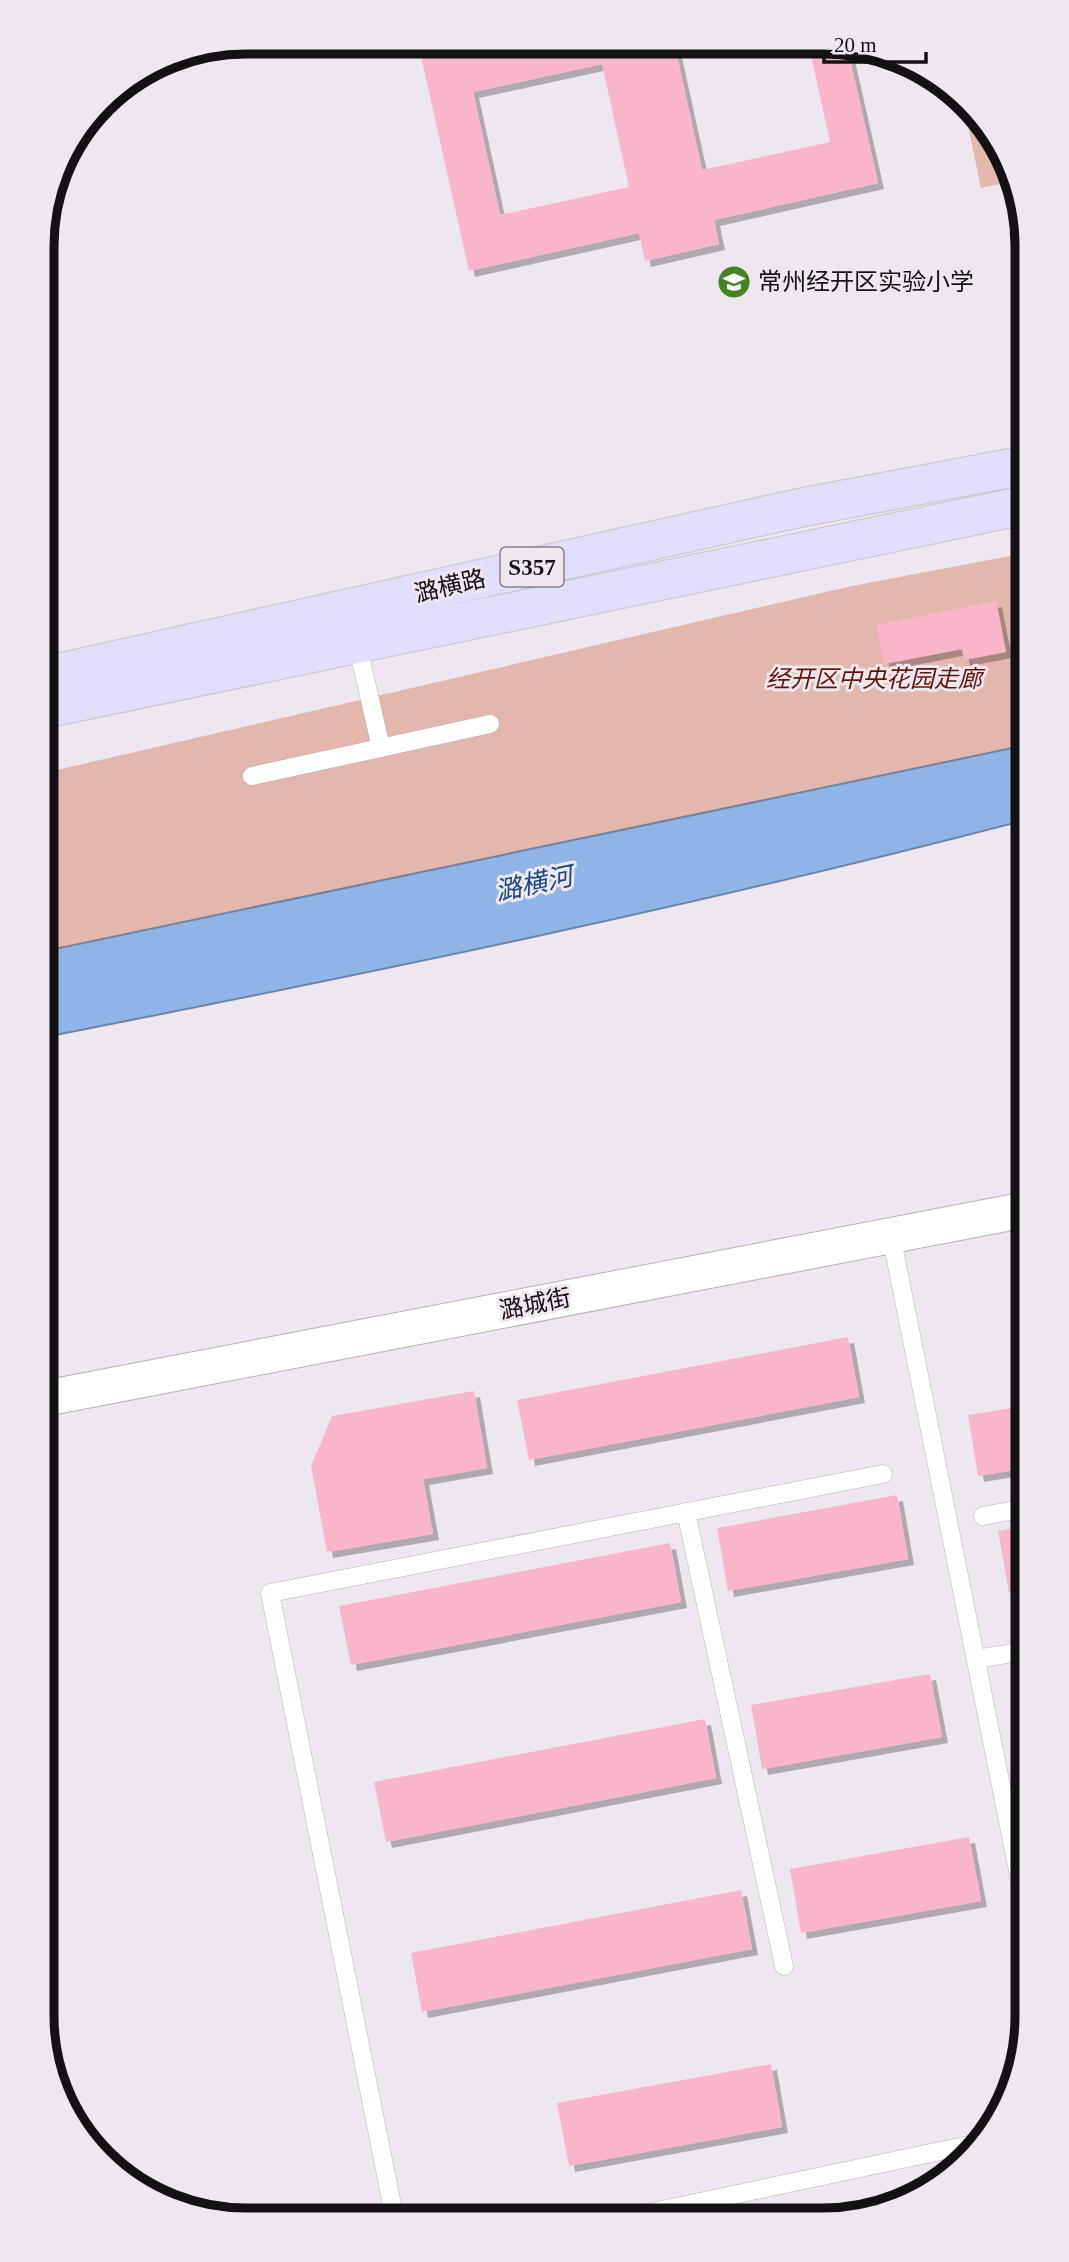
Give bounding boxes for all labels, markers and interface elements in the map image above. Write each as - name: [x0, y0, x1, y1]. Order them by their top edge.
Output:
- scale bar: [824, 21, 926, 65]
- text: 20 m: [834, 33, 877, 57]
- school or university icon: 常州经开区实验小学: [715, 263, 753, 301]
- place label: 常州经开区实验小学: [758, 269, 974, 295]
- road number: S357: [500, 548, 564, 586]
- street label: 潞横路: [412, 565, 488, 607]
- park label: 经开区中央花园走廊: [766, 666, 986, 692]
- water label: 潞横河: [493, 861, 580, 906]
- street label: 潞城街: [497, 1284, 573, 1324]

